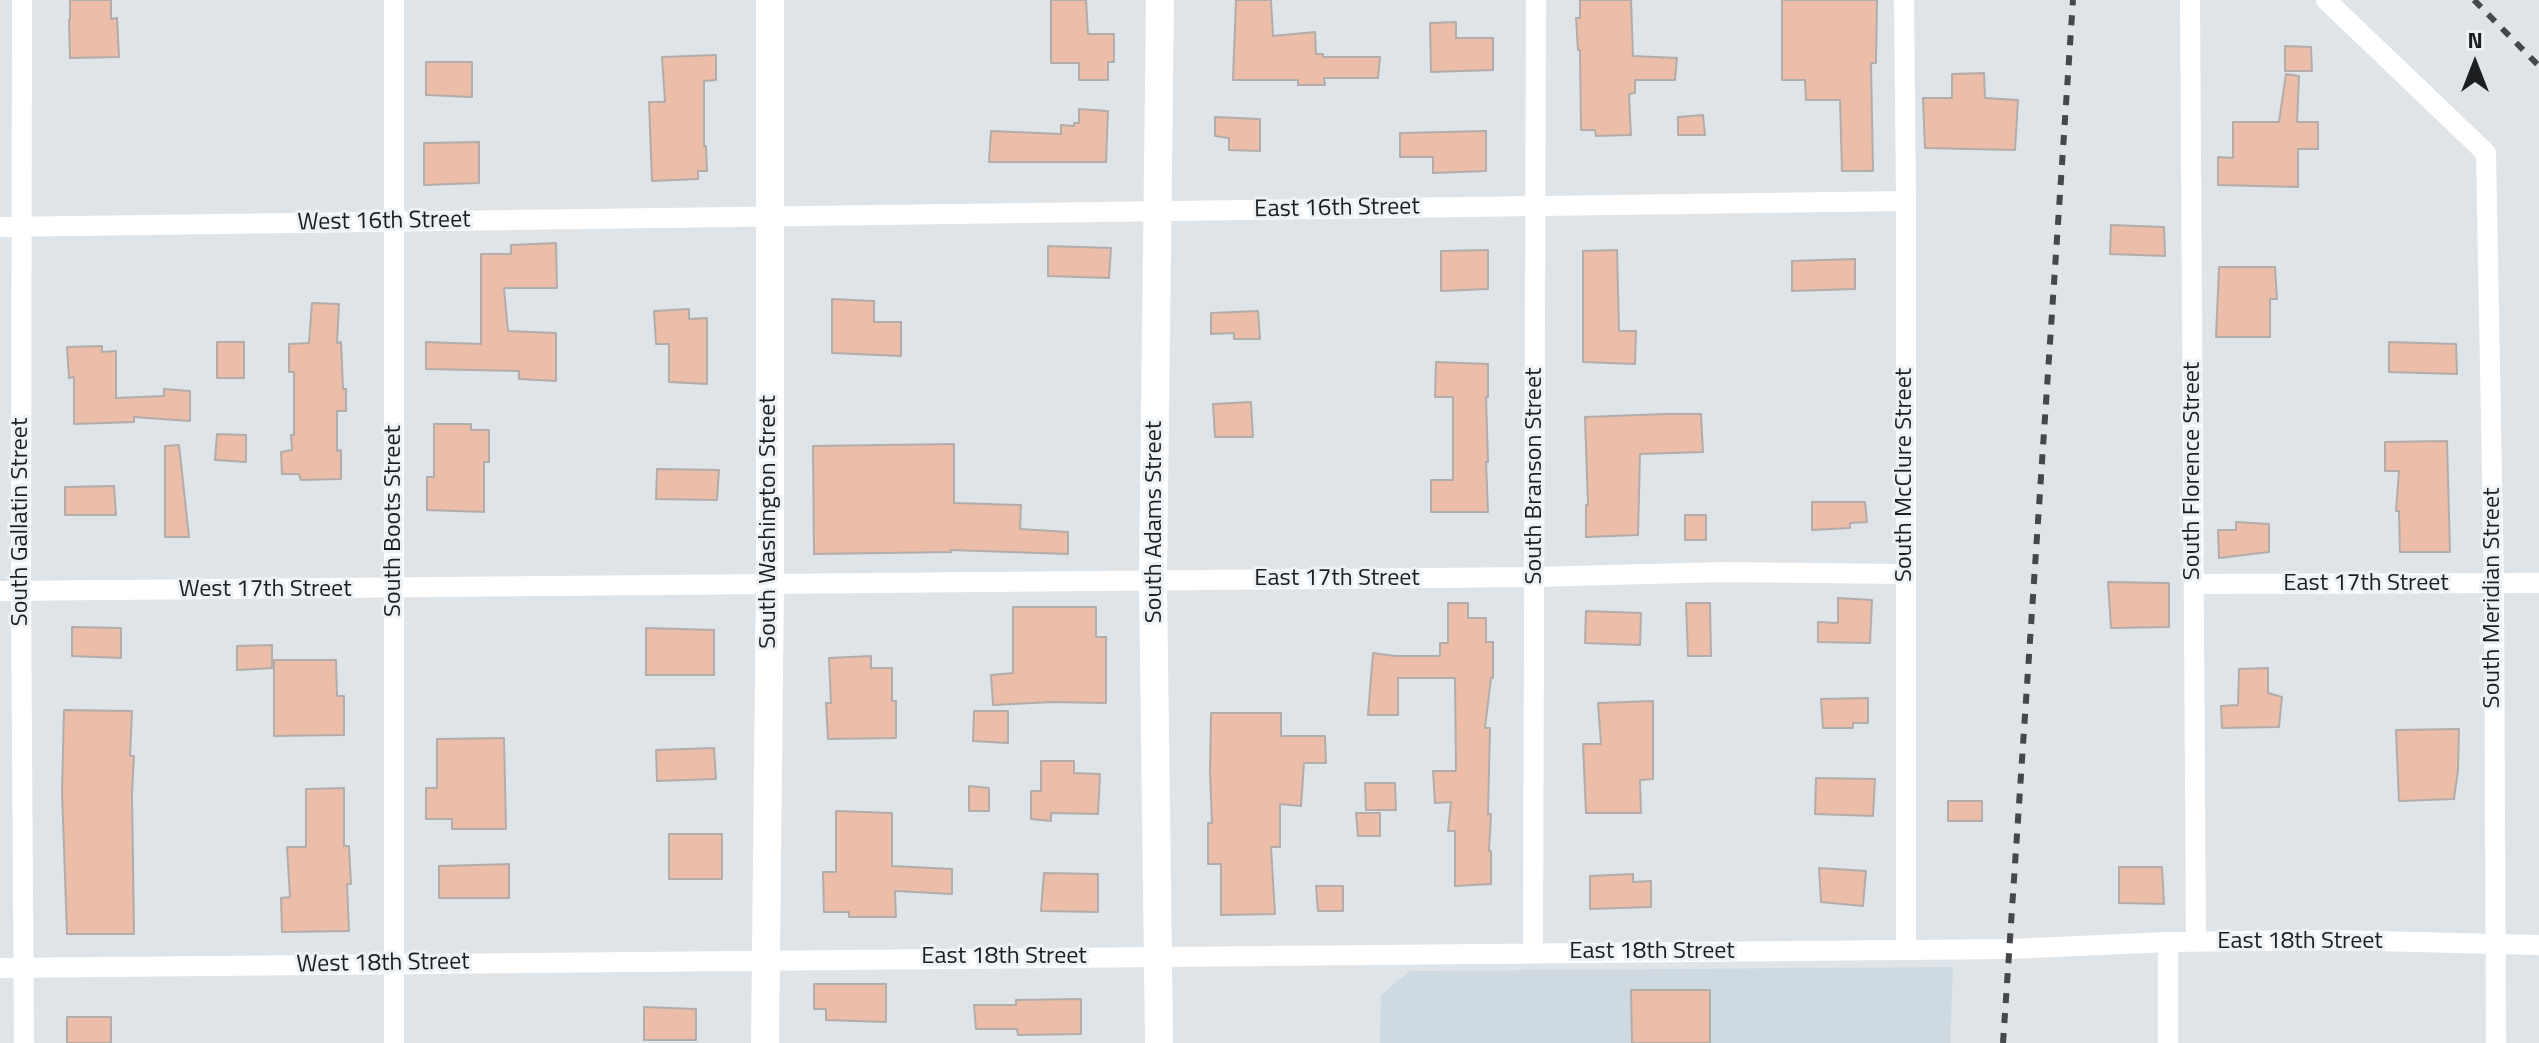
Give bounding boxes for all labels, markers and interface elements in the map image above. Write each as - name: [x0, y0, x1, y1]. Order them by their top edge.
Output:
- text: N: [2467, 23, 2483, 57]
- north arrow: [2435, 24, 2515, 104]
- street label: East 16th Street: [1254, 193, 1420, 225]
- street label: West 16th Street: [297, 206, 471, 238]
- street label: South Florence Street: [2179, 362, 2207, 580]
- street label: South Branson Street: [1521, 368, 1549, 584]
- street label: South McClure Street: [1891, 368, 1919, 582]
- street label: South Washington Street: [755, 395, 783, 649]
- street label: South Gallatin Street: [7, 418, 35, 626]
- street label: South Adams Street: [1141, 421, 1169, 623]
- street label: South Boots Street: [380, 425, 408, 617]
- street label: South Meridian Street: [2479, 488, 2507, 708]
- street label: East 17th Street: [1254, 565, 1420, 593]
- street label: East 17th Street: [2283, 570, 2449, 598]
- street label: West 17th Street: [178, 576, 352, 604]
- street label: East 18th Street: [2217, 928, 2383, 956]
- street label: East 18th Street: [1569, 938, 1735, 966]
- street label: East 18th Street: [921, 943, 1087, 971]
- street label: West 18th Street: [296, 948, 470, 980]

